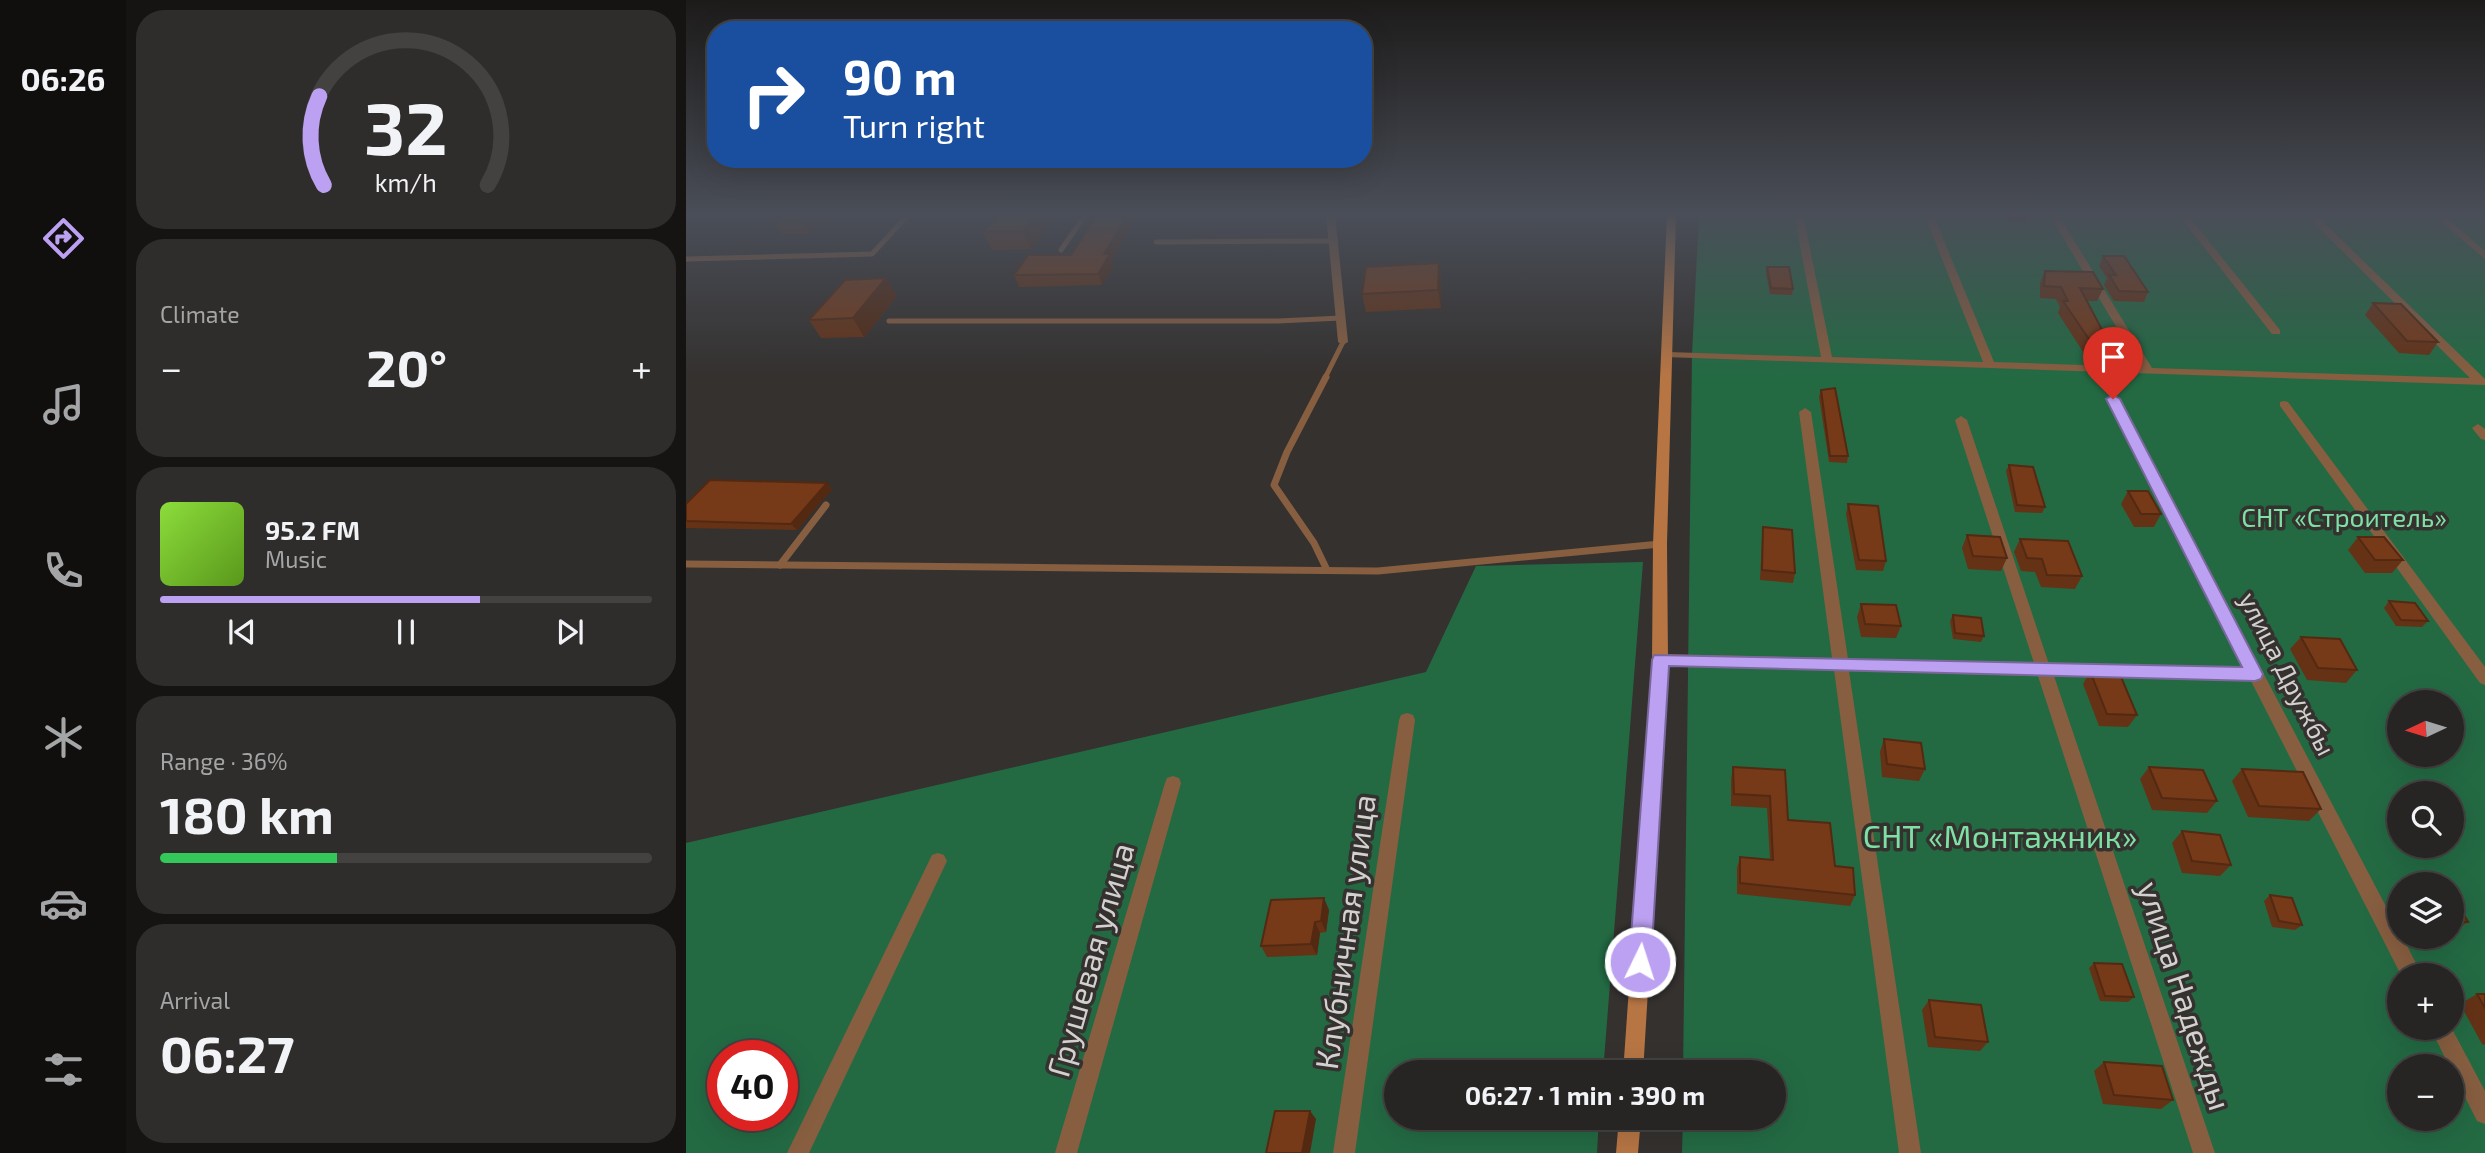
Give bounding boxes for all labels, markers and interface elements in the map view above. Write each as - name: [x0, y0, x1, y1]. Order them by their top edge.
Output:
- text: 90 m: [843, 46, 957, 105]
- icon: right: [728, 49, 819, 140]
- text: 06:26: [21, 59, 105, 97]
- text: 32: [364, 83, 448, 171]
- text: Turn right: [843, 106, 985, 144]
- text: km/h: [375, 167, 437, 197]
- icon: directions: [39, 214, 88, 263]
- text: Climate: [160, 300, 240, 328]
- pin: [2083, 327, 2143, 399]
- text: 20°: [366, 335, 447, 397]
- icon: arrive: [2094, 338, 2132, 376]
- text: −: [160, 344, 182, 390]
- text: +: [631, 344, 652, 390]
- icon: music: [39, 380, 88, 429]
- park label: СНТ «Строитель»: [2241, 501, 2447, 532]
- text: 95.2 FM: [265, 514, 360, 545]
- text: Music: [265, 545, 327, 573]
- icon: phone: [39, 546, 88, 595]
- street label: улица Дружбы: [2233, 586, 2343, 761]
- icon: previous: [223, 613, 261, 651]
- icon: pause: [387, 613, 425, 651]
- icon: next: [551, 613, 589, 651]
- north arrow: [2387, 690, 2464, 766]
- map controls: [2387, 690, 2464, 1131]
- icon: climate: [39, 713, 88, 762]
- text: Range · 36%: [160, 747, 288, 775]
- button: search: [2387, 781, 2464, 858]
- text: 180 km: [160, 782, 334, 844]
- street label: Клубничная улица: [1306, 792, 1383, 1072]
- park label: СНТ «Монтажник»: [1863, 816, 2137, 854]
- street label: Грушевая улица: [1038, 838, 1142, 1081]
- button: layers: [2387, 872, 2464, 949]
- street label: улица Надежды: [2130, 876, 2241, 1115]
- icon: car: [39, 879, 88, 928]
- position arrow: [1603, 925, 1677, 999]
- button: +: [2387, 963, 2464, 1040]
- text: Arrival: [160, 986, 230, 1014]
- text: 06:27: [160, 1021, 295, 1083]
- speed limit sign: 40: [707, 1040, 798, 1131]
- icon: filters: [39, 1045, 88, 1094]
- button: −: [2387, 1054, 2464, 1131]
- text: 06:27 · 1 min · 390 m: [1465, 1079, 1705, 1110]

